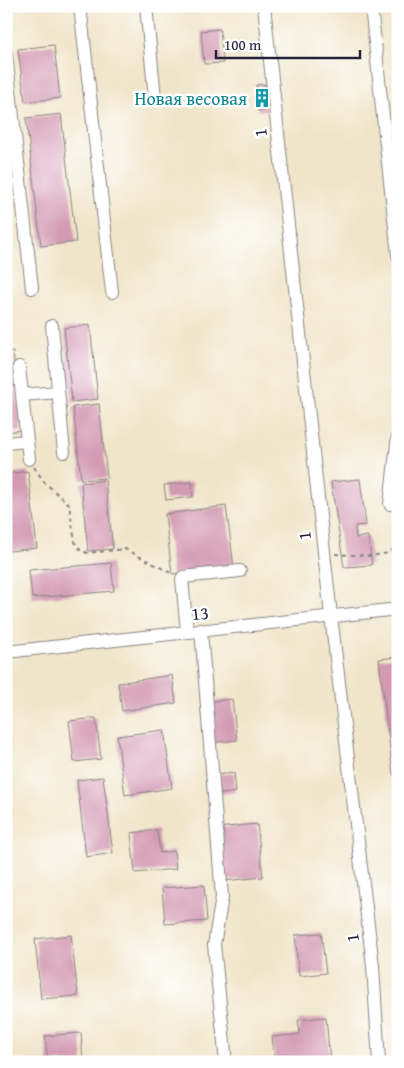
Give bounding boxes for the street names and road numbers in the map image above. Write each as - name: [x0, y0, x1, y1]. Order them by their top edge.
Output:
- street label: 1: [246, 127, 274, 139]
- street label: 1: [290, 530, 318, 542]
- street label: 13: [190, 599, 210, 627]
- street label: 1: [338, 932, 366, 944]

